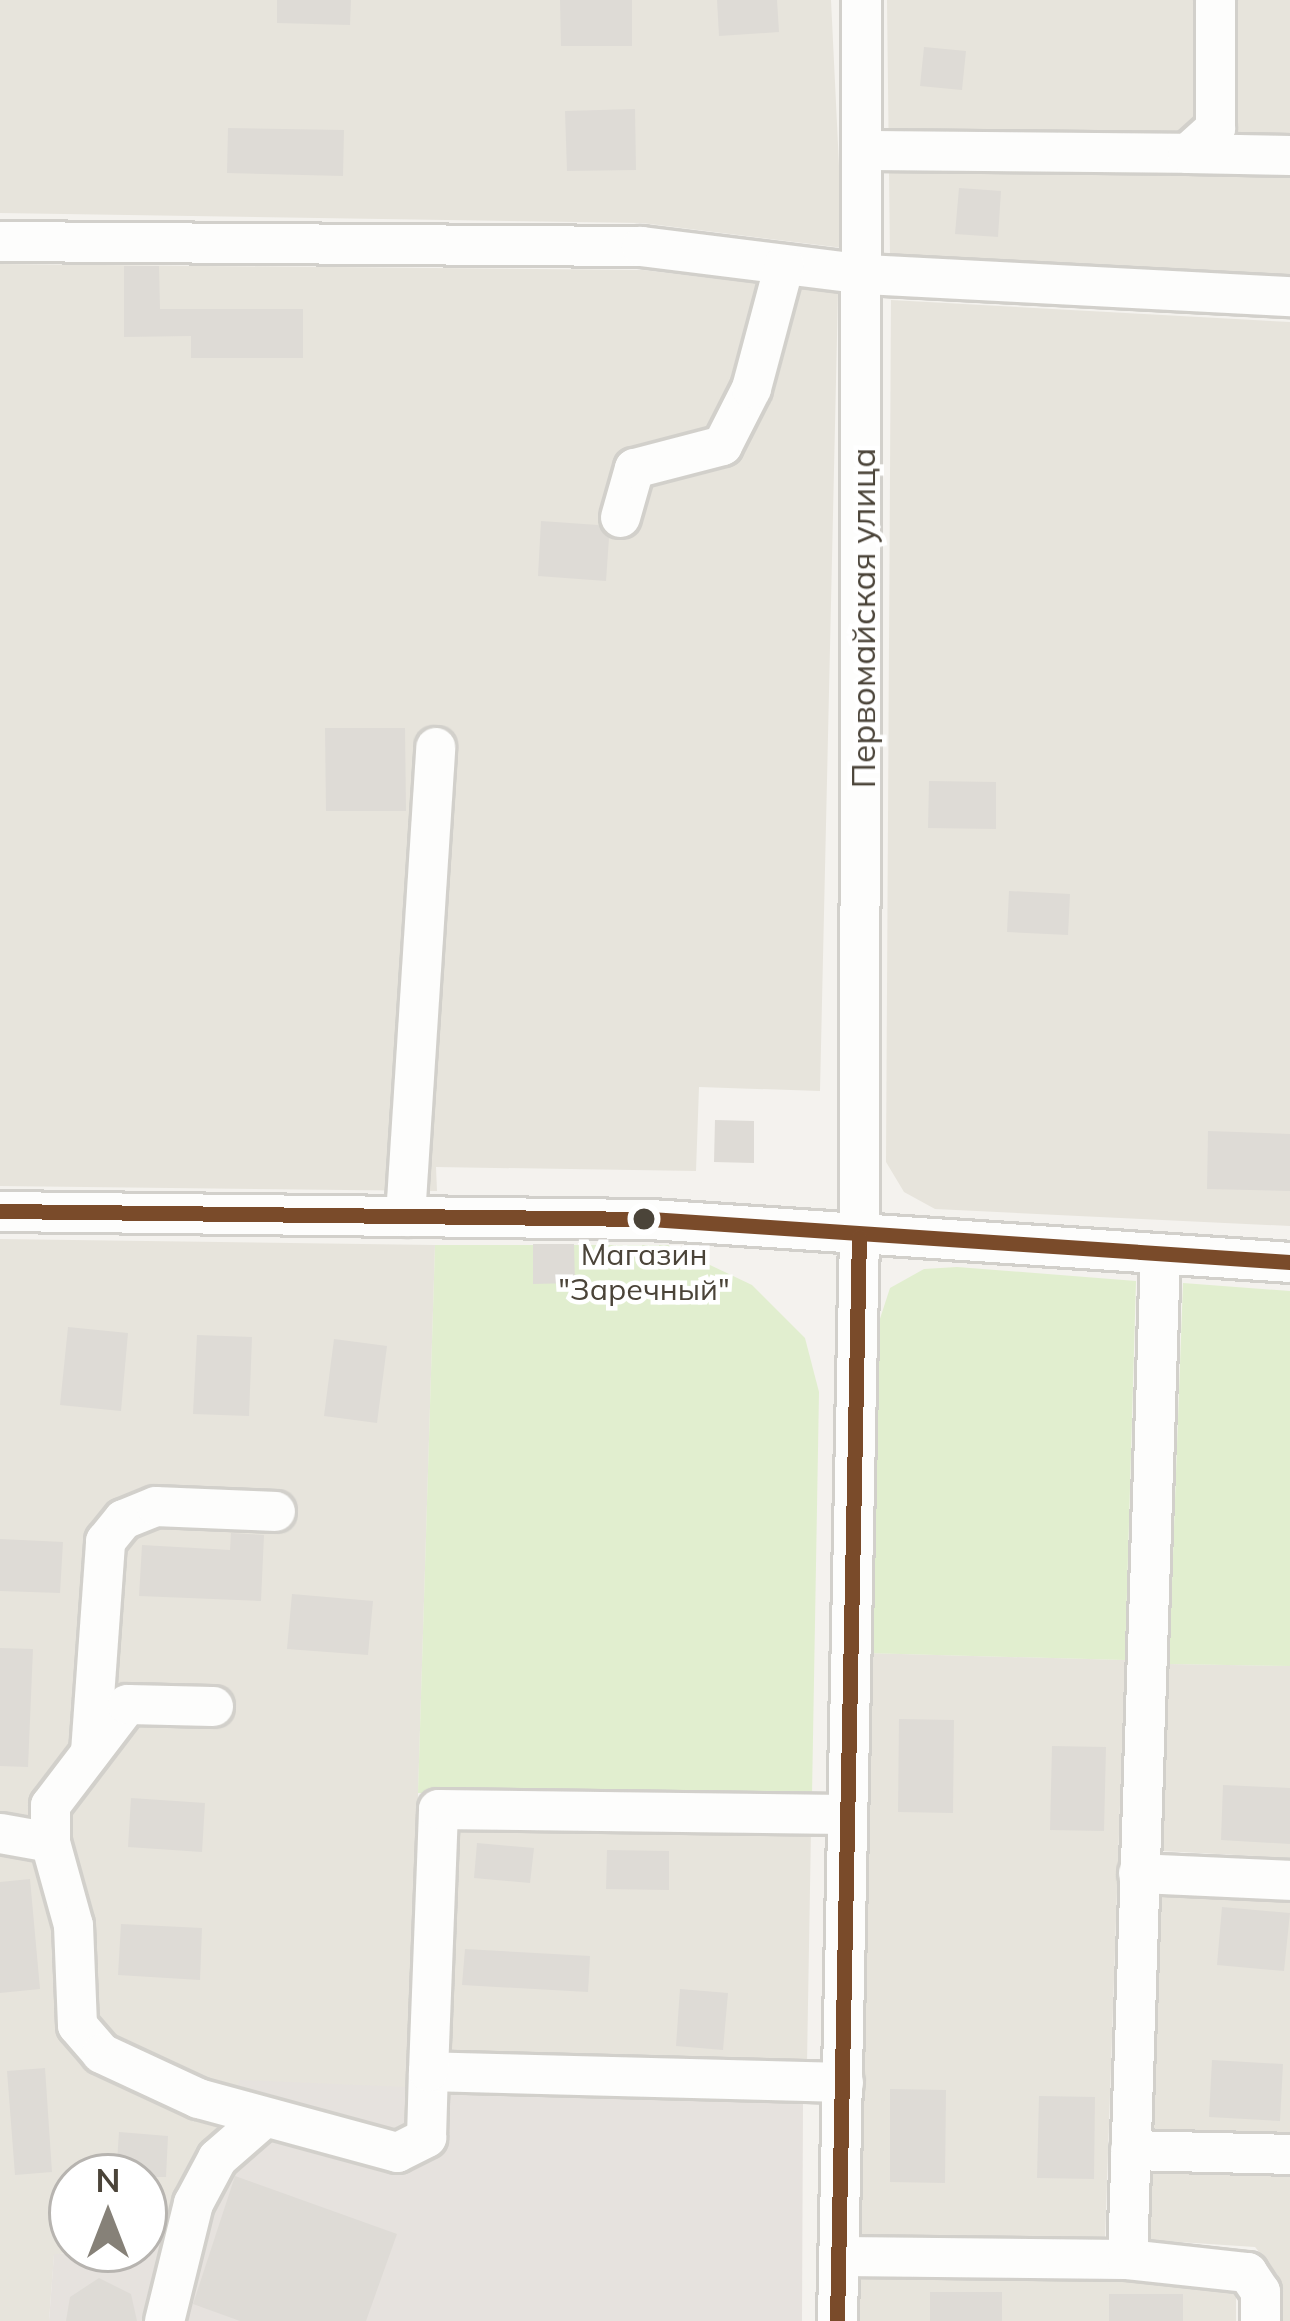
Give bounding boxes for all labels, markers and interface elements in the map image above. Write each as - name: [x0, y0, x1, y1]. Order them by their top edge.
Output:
- street label: Первомайская улица: [843, 448, 883, 788]
- marker: Магазин "Заречный": [633, 1208, 655, 1230]
- place label: Магазин "Заречный": [558, 1236, 730, 1306]
- north arrow: [48, 2153, 168, 2273]
- text: N: [96, 2159, 120, 2200]

